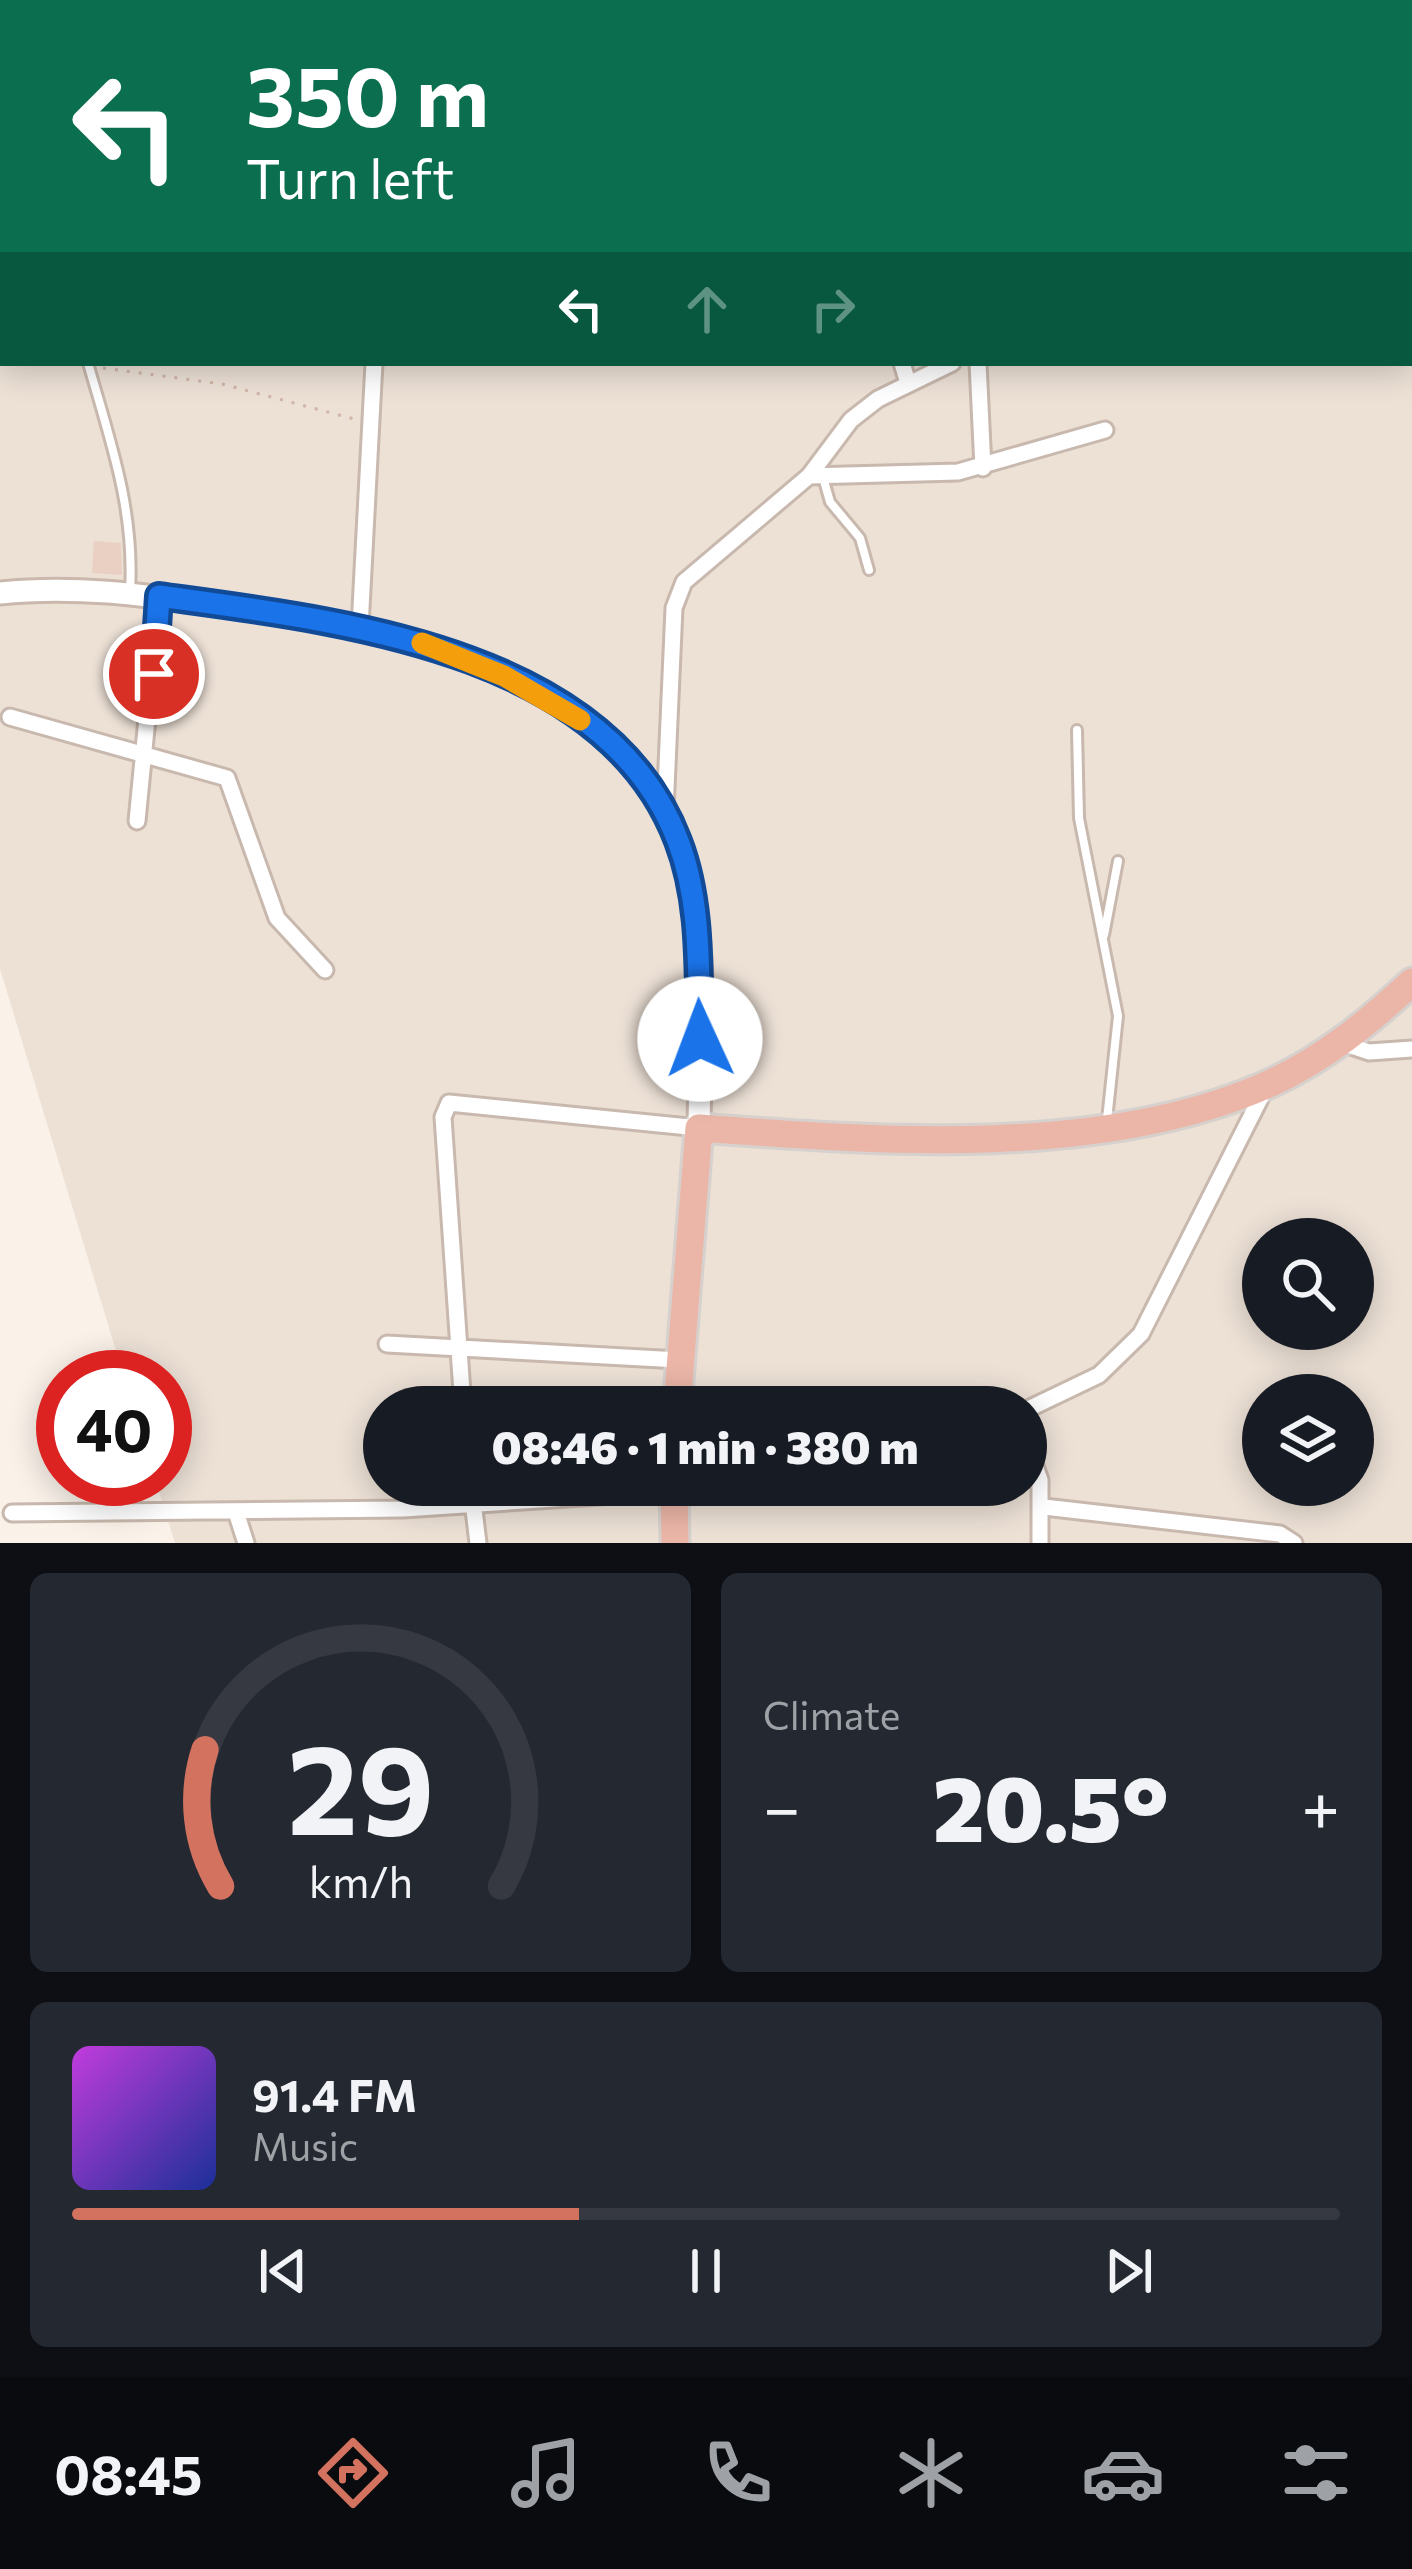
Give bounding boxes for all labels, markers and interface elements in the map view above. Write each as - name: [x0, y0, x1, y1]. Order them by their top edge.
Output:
- text: 350 m: [246, 42, 489, 144]
- icon: left: [48, 48, 204, 204]
- text: Turn left: [246, 144, 454, 210]
- icon: left: [548, 276, 614, 342]
- icon: ahead: [674, 276, 740, 342]
- icon: right: [800, 276, 866, 342]
- pin: [103, 623, 205, 725]
- icon: arrive: [121, 641, 187, 707]
- position arrow: [637, 976, 763, 1102]
- map controls: [1242, 1218, 1374, 1506]
- button: search: [1242, 1218, 1374, 1350]
- speed limit sign: 40: [36, 1350, 192, 1506]
- button: layers: [1242, 1374, 1374, 1506]
- text: 08:46 · 1 min · 380 m: [491, 1418, 919, 1473]
- text: Climate: [763, 1690, 900, 1738]
- text: 29: [287, 1708, 434, 1861]
- text: 20.5°: [933, 1750, 1169, 1861]
- text: −: [763, 1765, 801, 1846]
- text: +: [1301, 1765, 1340, 1846]
- text: km/h: [308, 1853, 413, 1906]
- text: 91.4 FM: [252, 2066, 417, 2121]
- text: Music: [252, 2121, 358, 2169]
- icon: previous: [250, 2238, 316, 2304]
- icon: pause: [673, 2238, 739, 2304]
- icon: next: [1096, 2238, 1162, 2304]
- icon: directions: [311, 2431, 395, 2515]
- icon: music: [504, 2431, 588, 2515]
- icon: phone: [696, 2431, 780, 2515]
- icon: climate: [889, 2431, 973, 2515]
- icon: car: [1081, 2431, 1165, 2515]
- icon: filters: [1274, 2431, 1358, 2515]
- text: 08:45: [54, 2440, 202, 2506]

